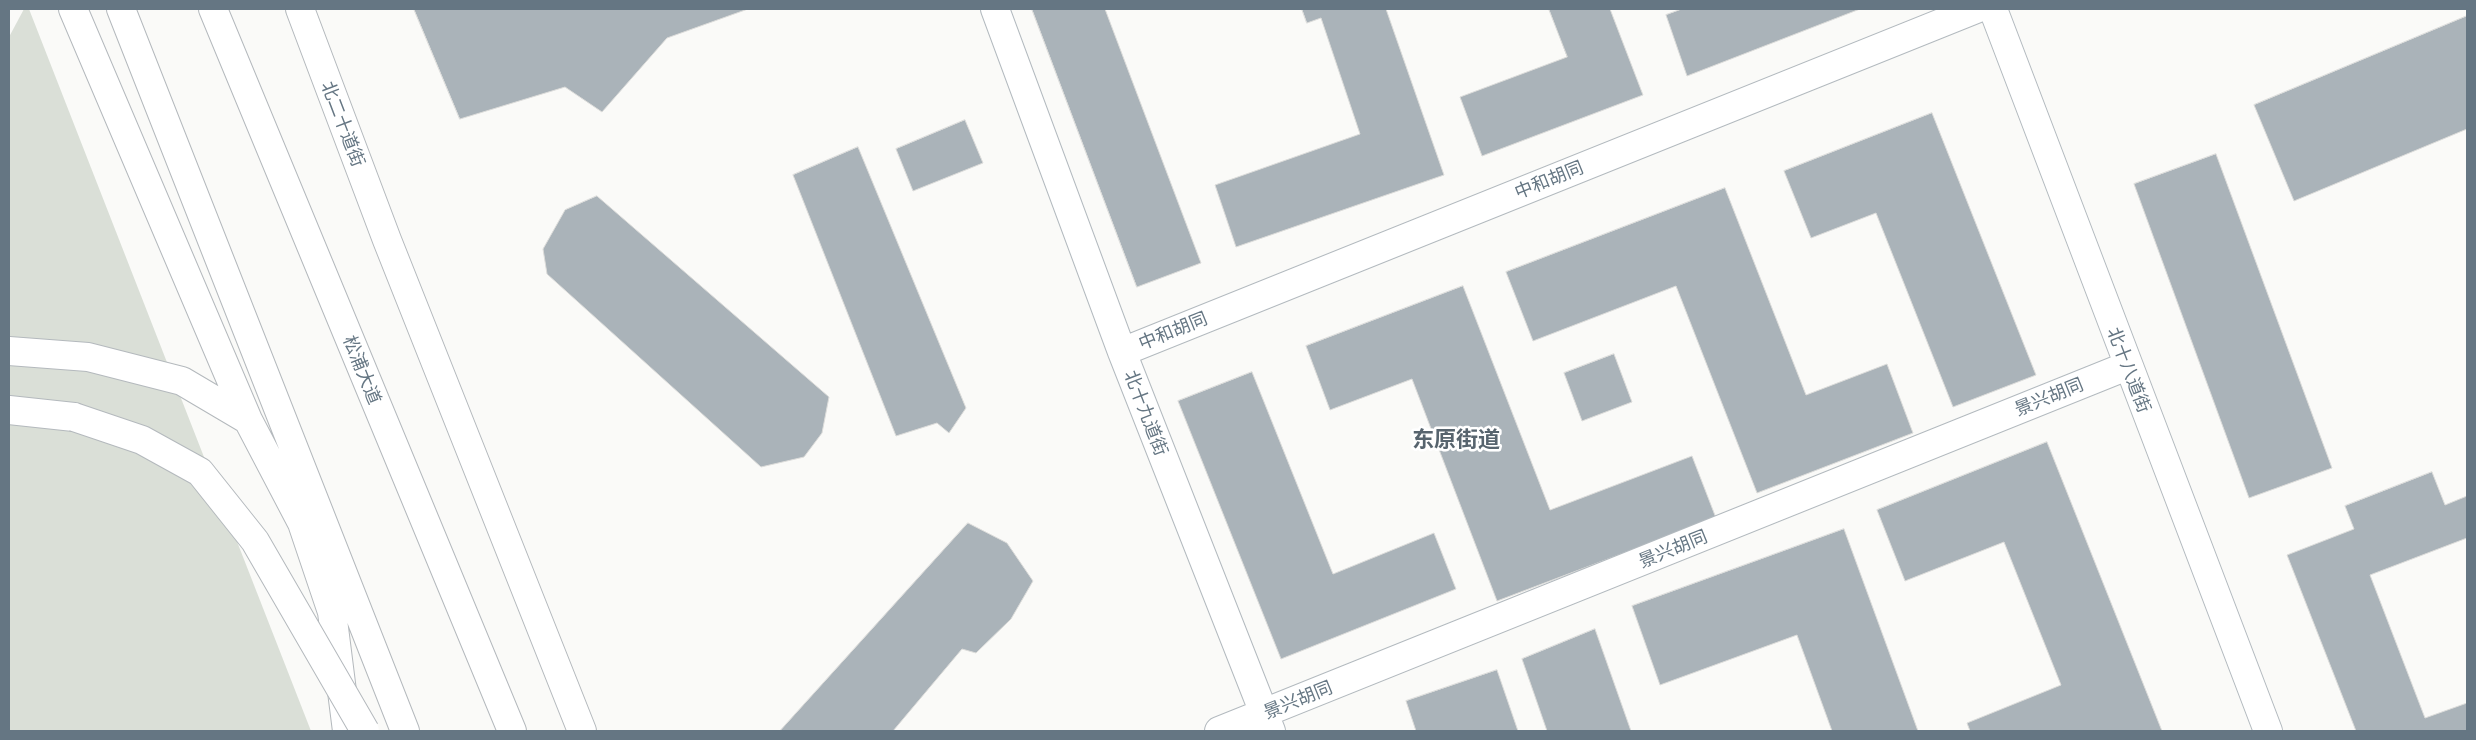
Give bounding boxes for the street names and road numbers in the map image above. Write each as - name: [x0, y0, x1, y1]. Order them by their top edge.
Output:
- street label: 北二十道街: [317, 78, 369, 170]
- street label: 中和胡同: [1512, 157, 1586, 203]
- street label: 中和胡同: [1136, 308, 1210, 354]
- street label: 北十八道街: [2103, 324, 2155, 416]
- street label: 松浦大道: [339, 333, 385, 407]
- street label: 北十九道街: [1120, 367, 1172, 459]
- street label: 景兴胡同: [2012, 374, 2086, 420]
- street label: 景兴胡同: [1636, 526, 1710, 572]
- street label: 景兴胡同: [1261, 677, 1335, 723]

